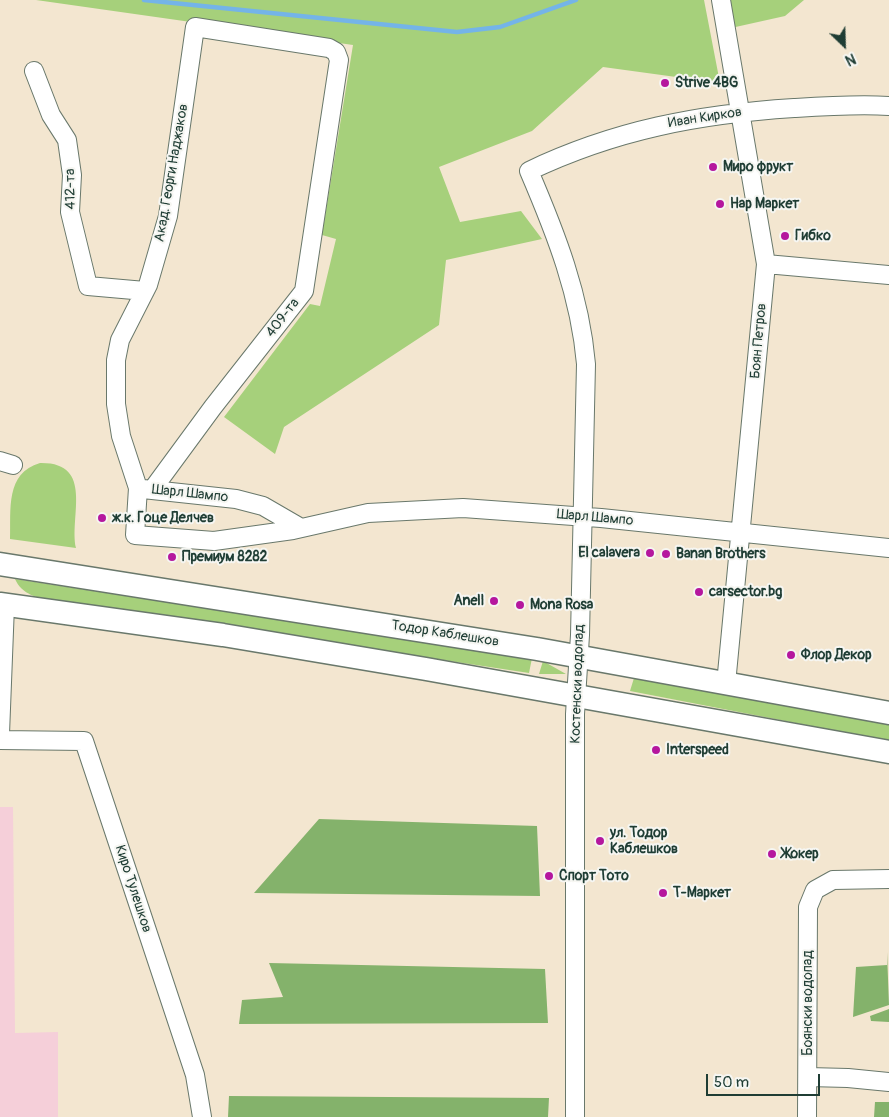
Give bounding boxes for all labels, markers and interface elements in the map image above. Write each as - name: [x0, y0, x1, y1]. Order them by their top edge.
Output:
- north arrow: [819, 20, 869, 70]
- text: N: [843, 49, 858, 69]
- place label: Strive 4BG: [675, 75, 738, 91]
- marker: Strive 4BG: [659, 77, 671, 89]
- street label: Акад. Георги Наджаков: [152, 103, 192, 243]
- street label: Иван Кирков: [667, 104, 743, 132]
- place label: Миро фрукт: [723, 159, 793, 175]
- marker: Миро фрукт: [707, 161, 719, 173]
- street label: 412-та: [62, 168, 80, 210]
- place label: Нар Маркет: [730, 196, 799, 212]
- marker: Нар Маркет: [714, 198, 726, 210]
- place label: Гибко: [795, 228, 831, 244]
- marker: Гибко: [779, 230, 791, 242]
- street label: 409-та: [263, 295, 303, 341]
- street label: Боян Петров: [747, 302, 771, 380]
- street label: Шарл Шампо: [151, 482, 229, 506]
- street label: Шарл Шампо: [556, 506, 634, 530]
- place label: ж.к. Гоце Делчев: [112, 510, 214, 526]
- marker: ж.к. Гоце Делчев: [96, 512, 108, 524]
- place label: El calavera: [578, 545, 640, 561]
- place label: Banan Brothers: [676, 546, 766, 562]
- marker: El calavera: [644, 547, 656, 559]
- marker: Banan Brothers: [660, 548, 672, 560]
- place label: Премиум 8282: [182, 549, 267, 565]
- marker: Премиум 8282: [166, 551, 178, 563]
- place label: carsector.bg: [709, 584, 782, 600]
- marker: carsector.bg: [693, 586, 705, 598]
- place label: Anell: [453, 593, 484, 609]
- marker: Anell: [488, 595, 500, 607]
- place label: Mona Rosa: [530, 597, 593, 613]
- marker: Mona Rosa: [514, 599, 526, 611]
- street label: Тодор Каблешков: [390, 617, 500, 651]
- street label: Костенски водопад: [568, 624, 588, 744]
- place label: Флор Декор: [801, 647, 872, 663]
- marker: Флор Декор: [785, 649, 797, 661]
- place label: Interspeed: [666, 742, 729, 758]
- marker: Interspeed: [650, 744, 662, 756]
- place label: ул. Тодор Каблешков: [610, 825, 678, 858]
- marker: ул. Тодор Каблешков: [594, 835, 606, 847]
- street label: Киро Тулешков: [111, 843, 155, 935]
- place label: Жокер: [782, 846, 819, 862]
- marker: Жокер: [766, 848, 778, 860]
- place label: Спорт Тото: [559, 868, 629, 884]
- marker: Спорт Тото: [543, 870, 555, 882]
- place label: Т-Маркет: [673, 885, 731, 901]
- marker: Т-Маркет: [657, 887, 669, 899]
- street label: Боянски водопад: [800, 950, 816, 1056]
- scale bar: [709, 1064, 823, 1096]
- text: 50 m: [714, 1073, 749, 1092]

